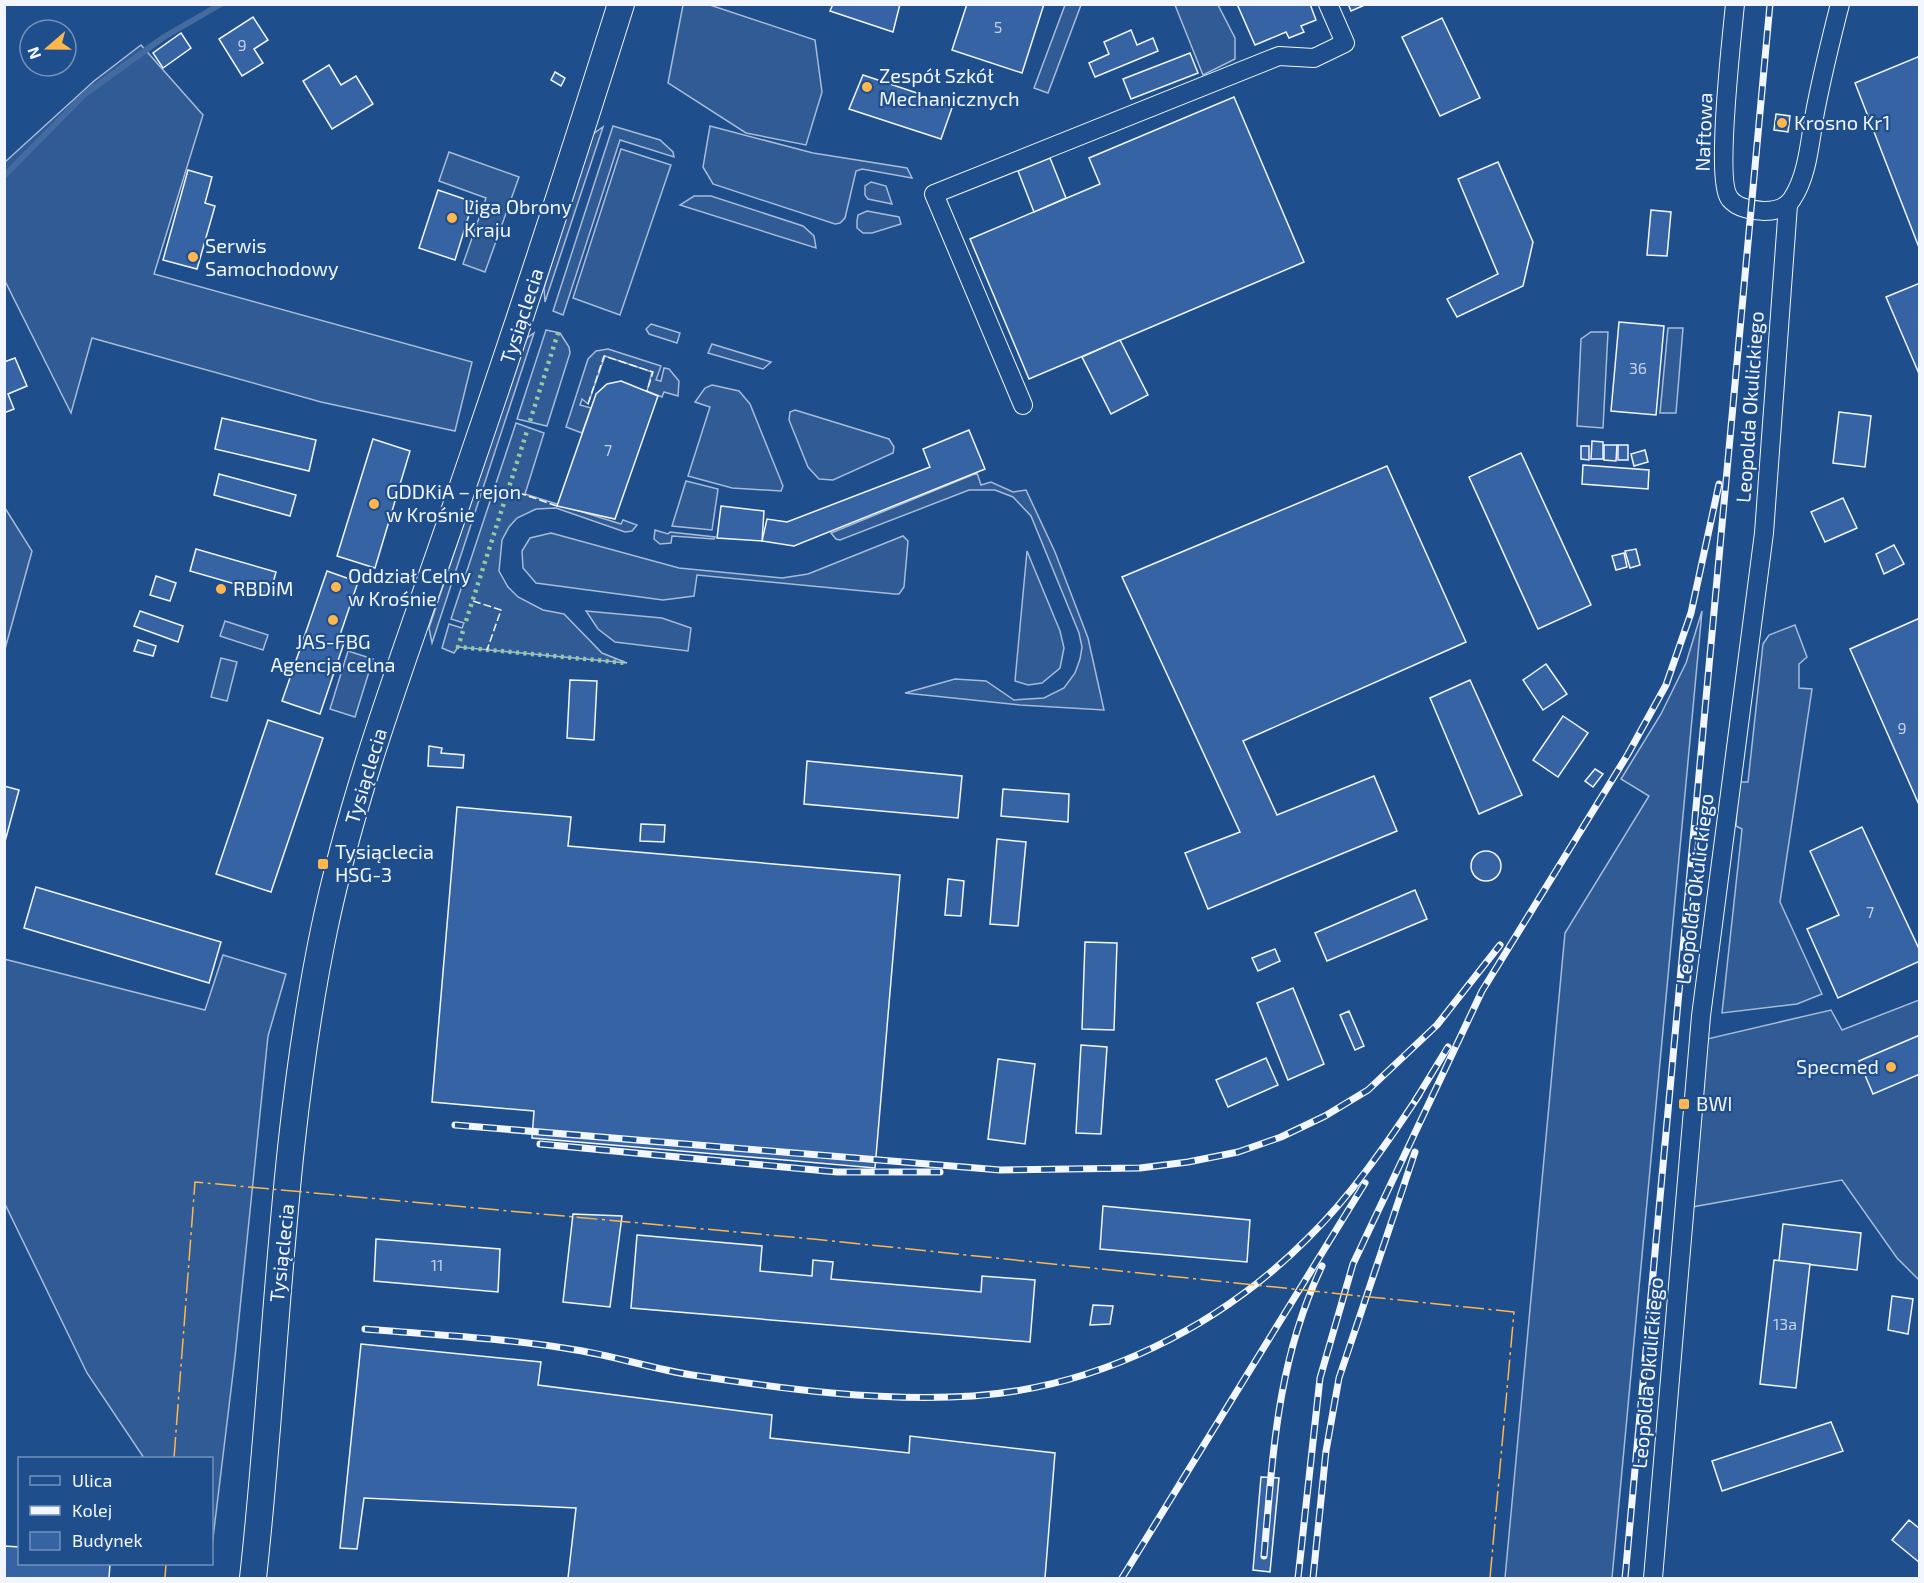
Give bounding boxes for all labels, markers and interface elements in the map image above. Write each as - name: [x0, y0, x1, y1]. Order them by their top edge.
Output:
- house number: 5: [994, 17, 1002, 36]
- north arrow: [18, 18, 78, 78]
- house number: 9: [237, 35, 247, 54]
- text: N: [23, 45, 44, 62]
- place label: Zespół Szkół Mechanicznych: [879, 63, 1020, 110]
- marker: Zespół Szkół Mechanicznych: [860, 80, 874, 94]
- street label: Naftowa: [1690, 92, 1716, 172]
- place label: Krosno Kr1: [1794, 110, 1890, 134]
- marker: Krosno Kr1: [1775, 116, 1789, 130]
- place label: Liga Obrony Kraju: [464, 194, 572, 241]
- marker: Liga Obrony Kraju: [445, 211, 459, 225]
- place label: Serwis Samochodowy: [205, 233, 339, 280]
- marker: Serwis Samochodowy: [186, 250, 200, 264]
- street label: Tysiąclecia: [494, 265, 548, 366]
- street label: Leopolda Okulickiego: [1730, 310, 1768, 504]
- house number: 36: [1629, 358, 1647, 377]
- house number: 7: [604, 440, 612, 459]
- place label: GDDKiA – rejon w Krośnie: [386, 479, 521, 526]
- marker: GDDKiA – rejon w Krośnie: [367, 497, 381, 511]
- place label: Oddział Celny w Krośnie: [348, 563, 471, 610]
- place label: RBDiM: [233, 576, 294, 600]
- marker: Oddział Celny w Krośnie: [329, 580, 343, 594]
- marker: RBDiM: [214, 582, 228, 596]
- marker: JAS-FBG Agencja celna: [326, 613, 340, 627]
- place label: JAS-FBG Agencja celna: [271, 629, 396, 676]
- house number: 9: [1897, 718, 1907, 737]
- street label: Tysiąclecia: [339, 725, 391, 827]
- street label: Leopolda Okulickiego: [1670, 792, 1718, 986]
- place label: Tysiąclecia HSG-3: [335, 839, 434, 886]
- marker: Tysiąclecia HSG-3: [316, 857, 330, 871]
- house number: 7: [1866, 902, 1874, 921]
- place label: Specmed: [1796, 1054, 1879, 1078]
- marker: Specmed: [1884, 1060, 1898, 1074]
- place label: BWI: [1696, 1091, 1733, 1115]
- marker: BWI: [1677, 1097, 1691, 1111]
- street label: Tysiąclecia: [264, 1202, 298, 1303]
- house number: 11: [431, 1255, 443, 1274]
- street label: Leopolda Okulickiego: [1627, 1276, 1667, 1470]
- house number: 13a: [1773, 1314, 1797, 1333]
- legend: [18, 1457, 213, 1565]
- text: Ulica: [72, 1469, 112, 1491]
- text: Kolej: [72, 1499, 112, 1521]
- text: Budynek: [72, 1529, 143, 1551]

